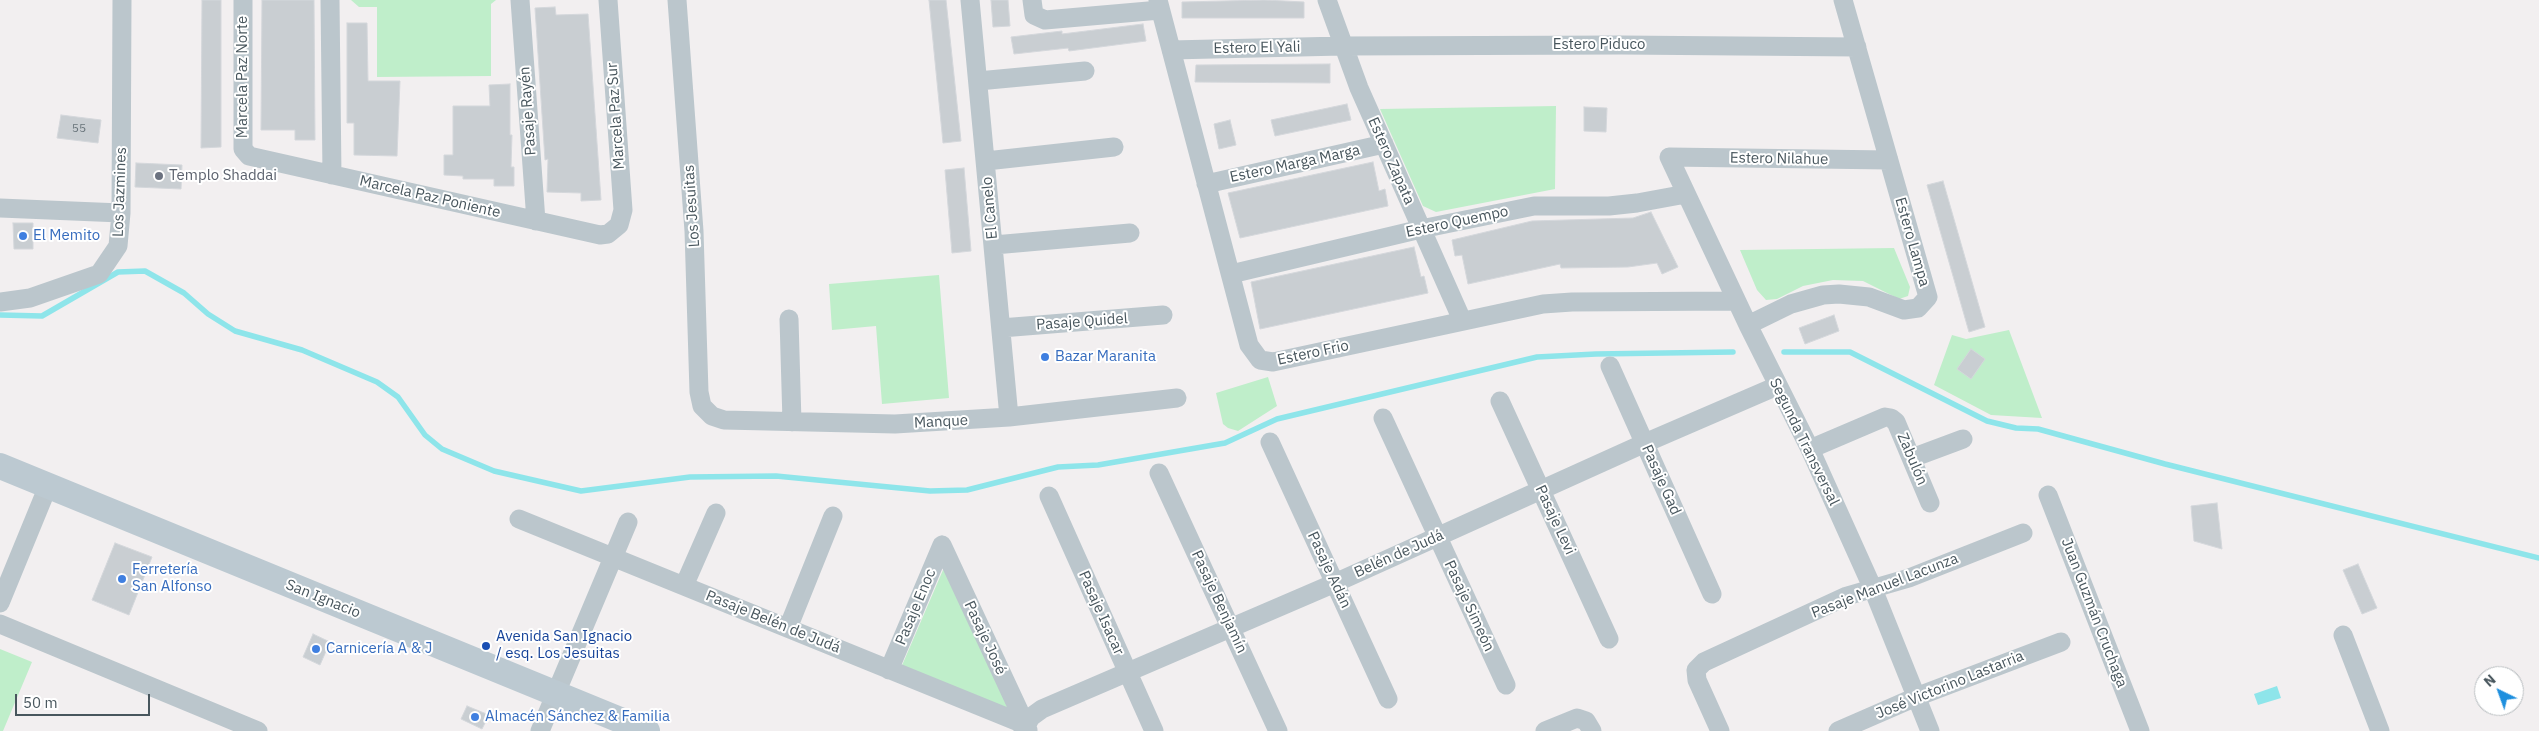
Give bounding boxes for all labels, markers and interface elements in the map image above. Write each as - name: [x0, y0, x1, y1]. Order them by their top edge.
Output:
- street label: Marcela Paz Norte: [234, 16, 252, 138]
- street label: Estero Piduco: [1553, 36, 1645, 54]
- street label: Estero El Yali: [1213, 38, 1301, 58]
- street label: Marcela Paz Sur: [603, 62, 629, 170]
- street label: Pasaje Rayén: [516, 66, 540, 156]
- street label: Estero Zapata: [1364, 115, 1418, 207]
- house number: 55: [72, 122, 86, 136]
- street label: Estero Marga Marga: [1228, 141, 1362, 187]
- street label: Los Jazmines: [109, 147, 131, 237]
- street label: Estero Nilahue: [1730, 149, 1828, 169]
- street label: Los Jesuitas: [680, 164, 704, 248]
- place label: Templo Shaddai: [169, 167, 277, 185]
- marker: Templo Shaddai: [153, 170, 165, 182]
- street label: Marcela Paz Poniente: [358, 172, 502, 222]
- street label: El Canelo: [978, 176, 1002, 240]
- street label: Estero Lampa: [1891, 195, 1933, 289]
- street label: Estero Quempo: [1404, 202, 1510, 242]
- place label: El Memito: [33, 227, 100, 245]
- marker: El Memito: [17, 230, 29, 242]
- street label: Pasaje Quidel: [1036, 310, 1128, 334]
- street label: Estero Frio: [1276, 337, 1350, 369]
- place label: Bazar Maranita: [1055, 348, 1156, 366]
- marker: Bazar Maranita: [1039, 351, 1051, 363]
- street label: Segunda Transversal: [1765, 375, 1843, 509]
- street label: Manque: [913, 412, 969, 432]
- street label: Zabulón: [1893, 430, 1931, 488]
- street label: Pasaje Gad: [1638, 442, 1684, 518]
- street label: Pasaje Levi: [1531, 482, 1579, 558]
- street label: Belén de Judá: [1352, 526, 1446, 582]
- street label: Pasaje Adán: [1303, 529, 1355, 611]
- street label: Juan Guzmán Cruchaga: [2057, 536, 2131, 690]
- street label: Pasaje Benjamín: [1187, 548, 1251, 656]
- street label: Pasaje Manuel Lacunza: [1809, 550, 1961, 622]
- street label: Pasaje Simeón: [1440, 558, 1498, 654]
- place label: Ferretería San Alfonso: [132, 561, 212, 596]
- street label: Pasaje Enoc: [892, 566, 940, 648]
- street label: Pasaje Isacar: [1074, 568, 1128, 658]
- marker: Ferretería San Alfonso: [116, 573, 128, 585]
- street label: San Ignacio: [283, 576, 363, 622]
- street label: Pasaje Belén de Judá: [703, 587, 843, 657]
- street label: Pasaje José: [960, 598, 1010, 678]
- place label: Avenida San Ignacio / esq. Los Jesuitas: [496, 628, 632, 663]
- place label: Carnicería A & J: [326, 640, 432, 658]
- marker: Avenida San Ignacio / esq. Los Jesuitas: [480, 640, 492, 652]
- marker: Carnicería A & J: [310, 643, 322, 655]
- street label: José Victorino Lastarria: [1874, 647, 2026, 723]
- north arrow: [2474, 666, 2524, 716]
- text: N: [2480, 671, 2499, 691]
- scale bar: [18, 684, 152, 716]
- text: 50 m: [23, 693, 58, 712]
- place label: Almacén Sánchez & Familia: [485, 708, 670, 726]
- marker: Almacén Sánchez & Familia: [469, 711, 481, 723]

